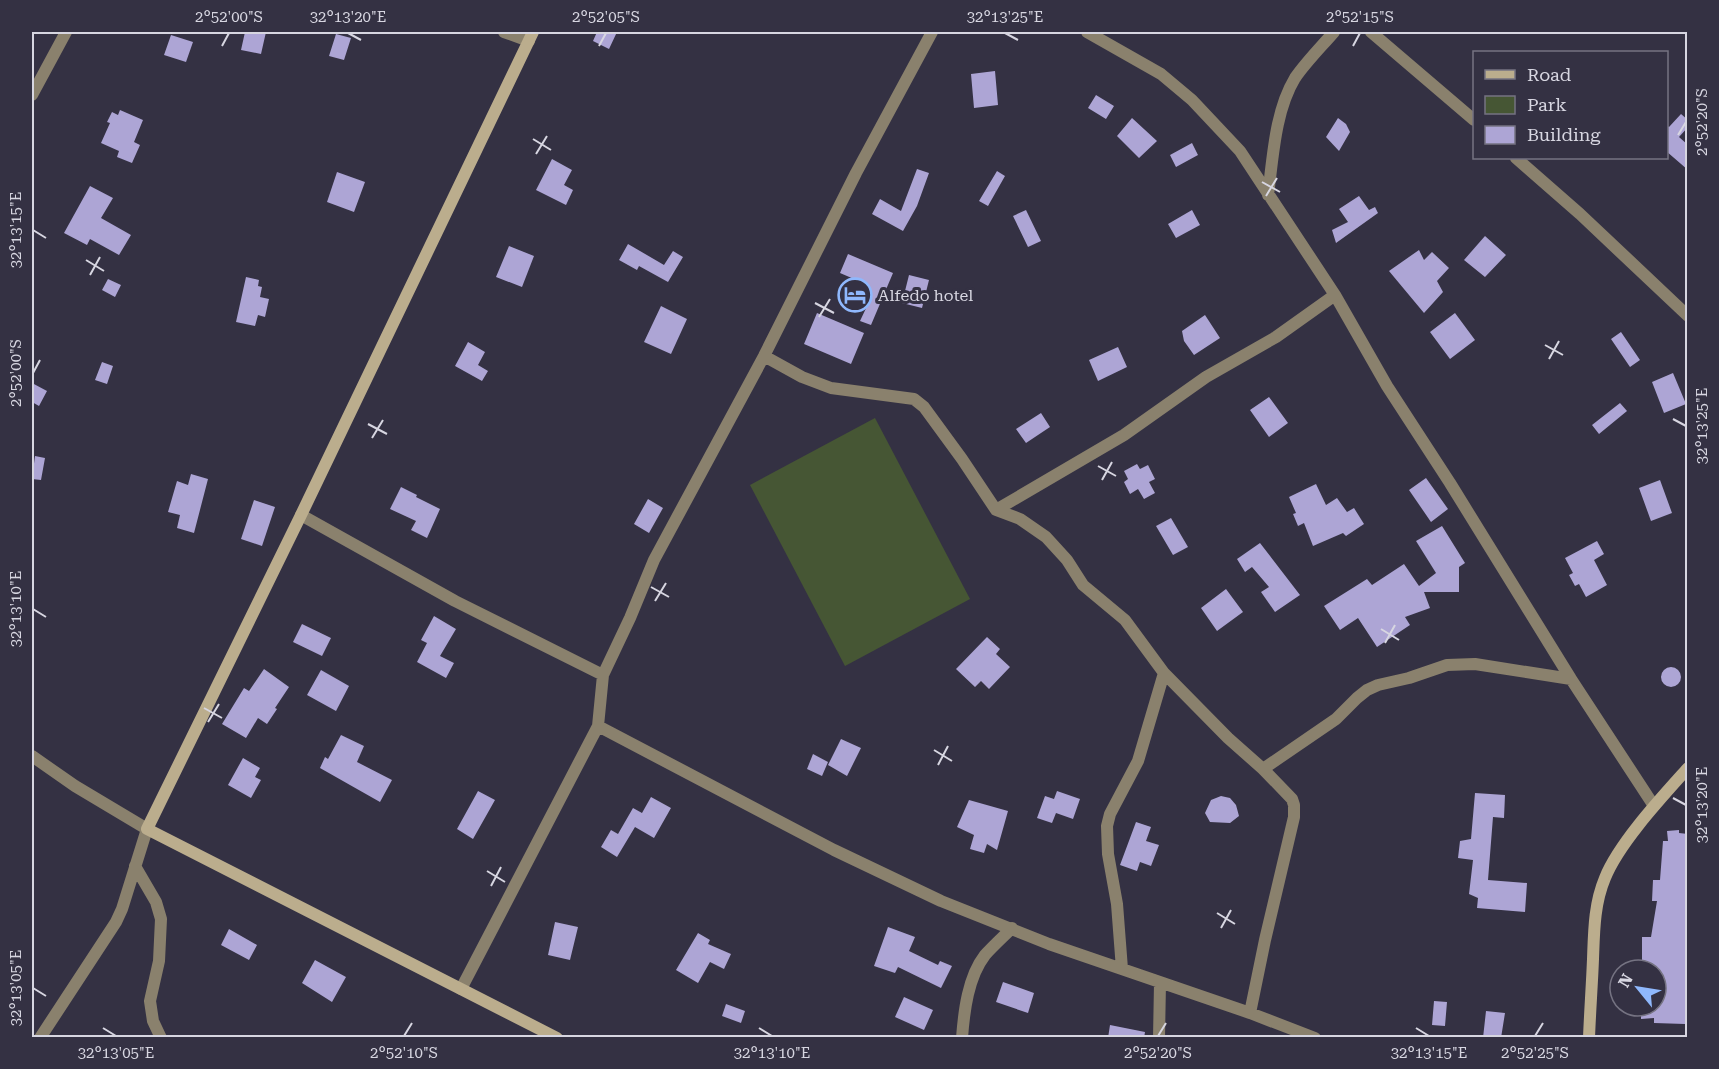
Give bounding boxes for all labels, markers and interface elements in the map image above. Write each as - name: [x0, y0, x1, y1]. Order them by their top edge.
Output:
- text: 2°52'00"S: [195, 8, 263, 26]
- text: 32°13'20"E: [310, 8, 386, 26]
- text: 2°52'05"S: [572, 8, 640, 26]
- text: 32°13'25"E: [967, 8, 1043, 26]
- text: 2°52'15"S: [1326, 8, 1394, 26]
- legend: [1473, 51, 1668, 159]
- text: Road: [1527, 64, 1572, 85]
- text: 2°52'20"S: [1693, 88, 1711, 156]
- text: Park: [1527, 94, 1567, 115]
- text: Building: [1527, 124, 1601, 145]
- text: 32°13'15"E: [7, 192, 25, 268]
- hotel icon: Alfedo hotel: [837, 277, 873, 313]
- place label: Alfedo hotel: [878, 286, 973, 305]
- text: 2°52'00"S: [7, 339, 25, 407]
- text: 32°13'25"E: [1693, 388, 1711, 464]
- text: 32°13'10"E: [7, 571, 25, 647]
- text: 32°13'20"E: [1693, 767, 1711, 843]
- text: 32°13'05"E: [7, 950, 25, 1026]
- north arrow: [1608, 958, 1668, 1018]
- text: N: [1614, 971, 1637, 991]
- text: 32°13'05"E: [78, 1044, 154, 1062]
- text: 2°52'10"S: [370, 1044, 438, 1062]
- text: 32°13'10"E: [734, 1044, 810, 1062]
- text: 2°52'20"S: [1124, 1044, 1192, 1062]
- text: 32°13'15"E: [1391, 1044, 1467, 1062]
- text: 2°52'25"S: [1501, 1044, 1569, 1062]

